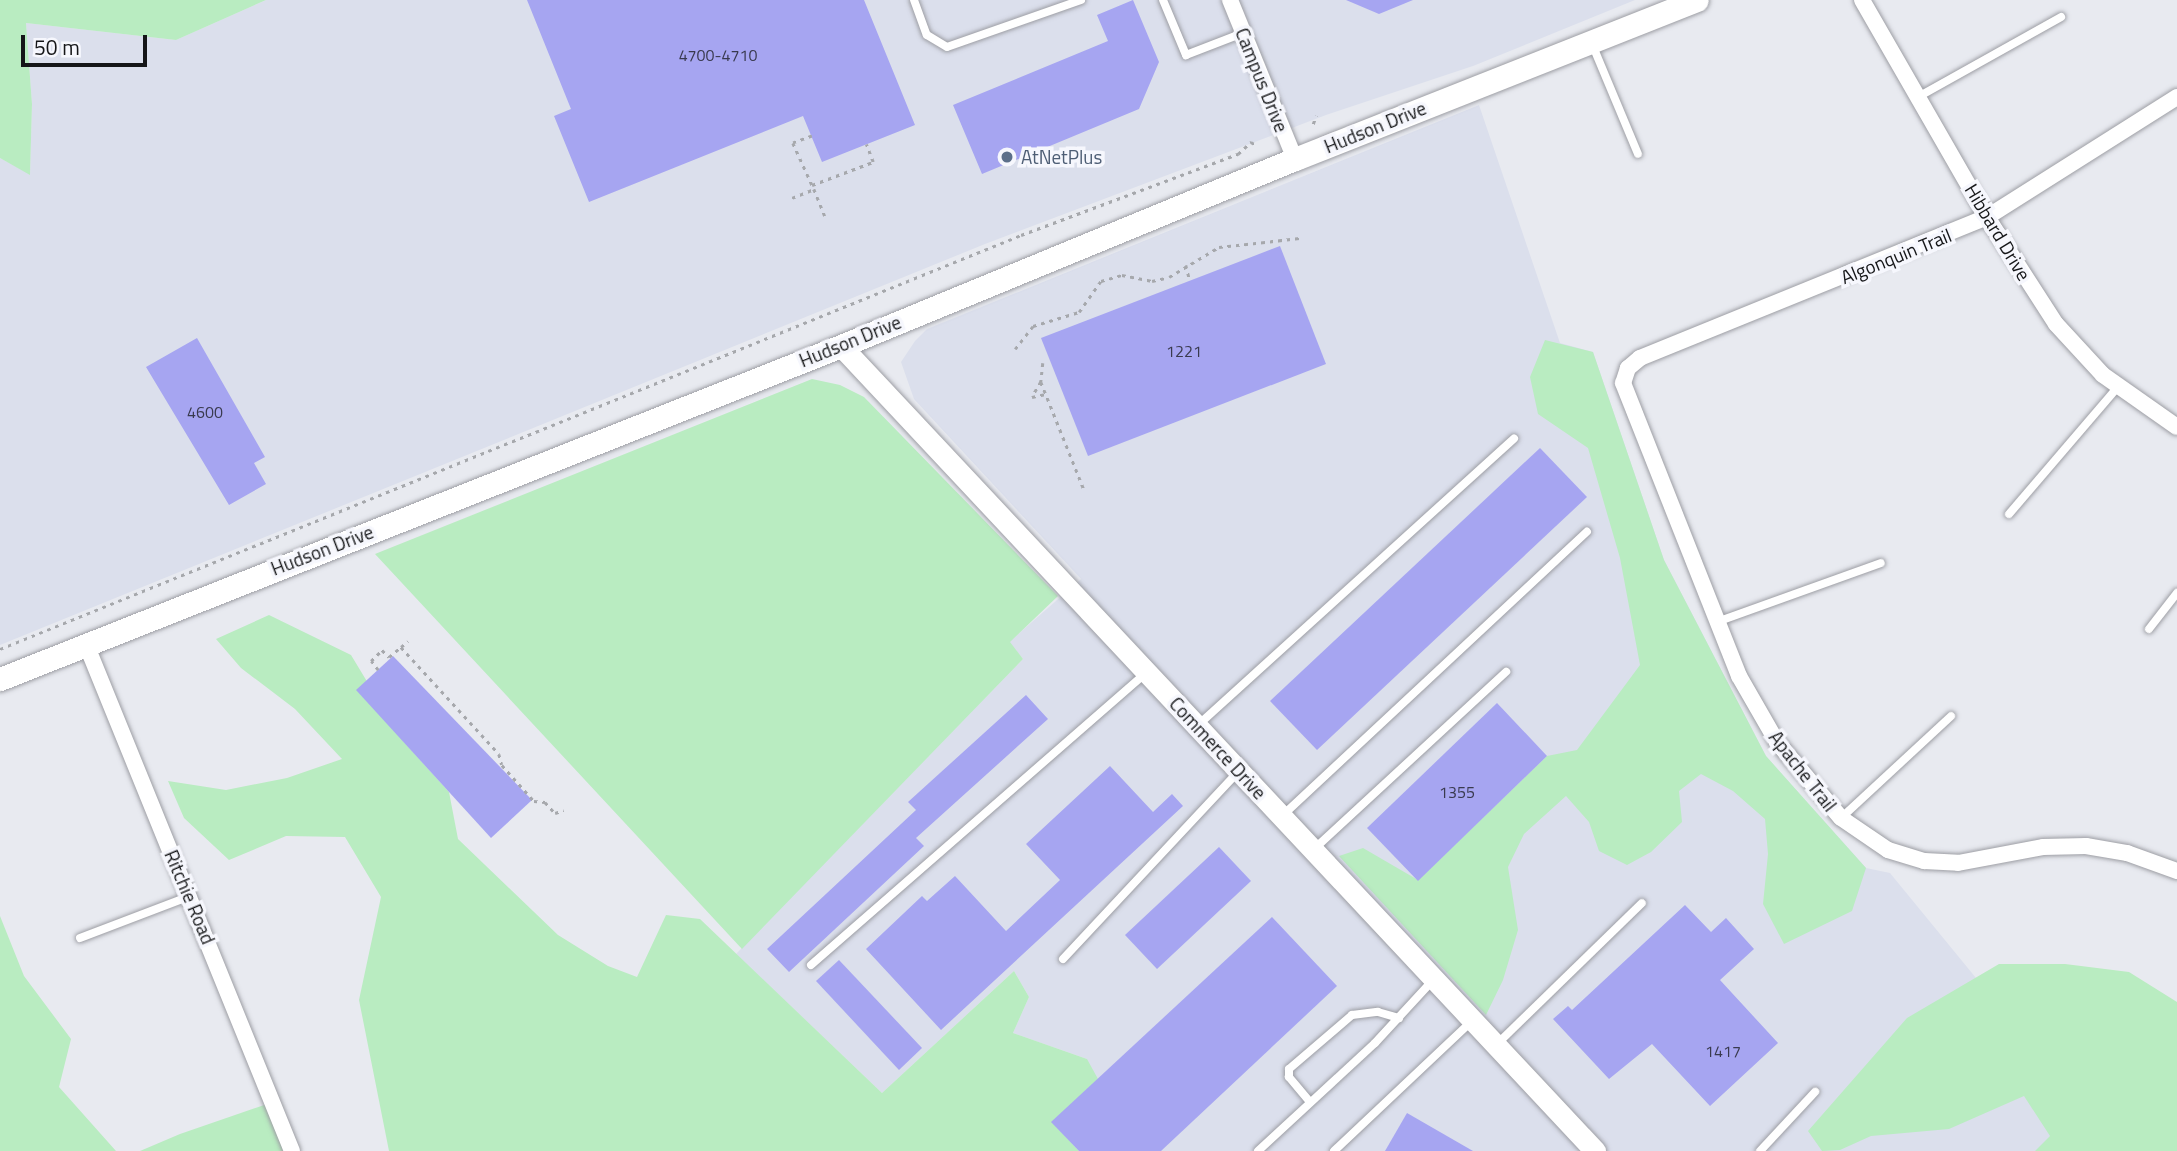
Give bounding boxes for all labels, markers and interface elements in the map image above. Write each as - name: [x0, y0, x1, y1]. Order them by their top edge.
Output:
- scale bar: [24, 21, 150, 65]
- street label: Campus Drive: [1231, 25, 1293, 135]
- text: 50 m: [34, 31, 80, 63]
- house number: 4700-4710: [679, 45, 757, 65]
- street label: Hudson Drive: [1321, 96, 1429, 158]
- place label: AtNetPlus: [1021, 146, 1102, 168]
- marker: AtNetPlus: [999, 149, 1015, 165]
- street label: Hibbard Drive: [1960, 180, 2036, 284]
- street label: Algonquin Trail: [1837, 223, 1955, 289]
- street label: Hudson Drive: [796, 310, 904, 372]
- house number: 1221: [1166, 341, 1202, 361]
- house number: 4600: [187, 402, 223, 422]
- street label: Hudson Drive: [268, 520, 376, 580]
- street label: Commerce Drive: [1165, 692, 1271, 804]
- street label: Apache Trail: [1764, 726, 1842, 816]
- house number: 1355: [1439, 782, 1475, 802]
- street label: Ritchie Road: [160, 846, 220, 948]
- house number: 1417: [1705, 1041, 1741, 1061]

